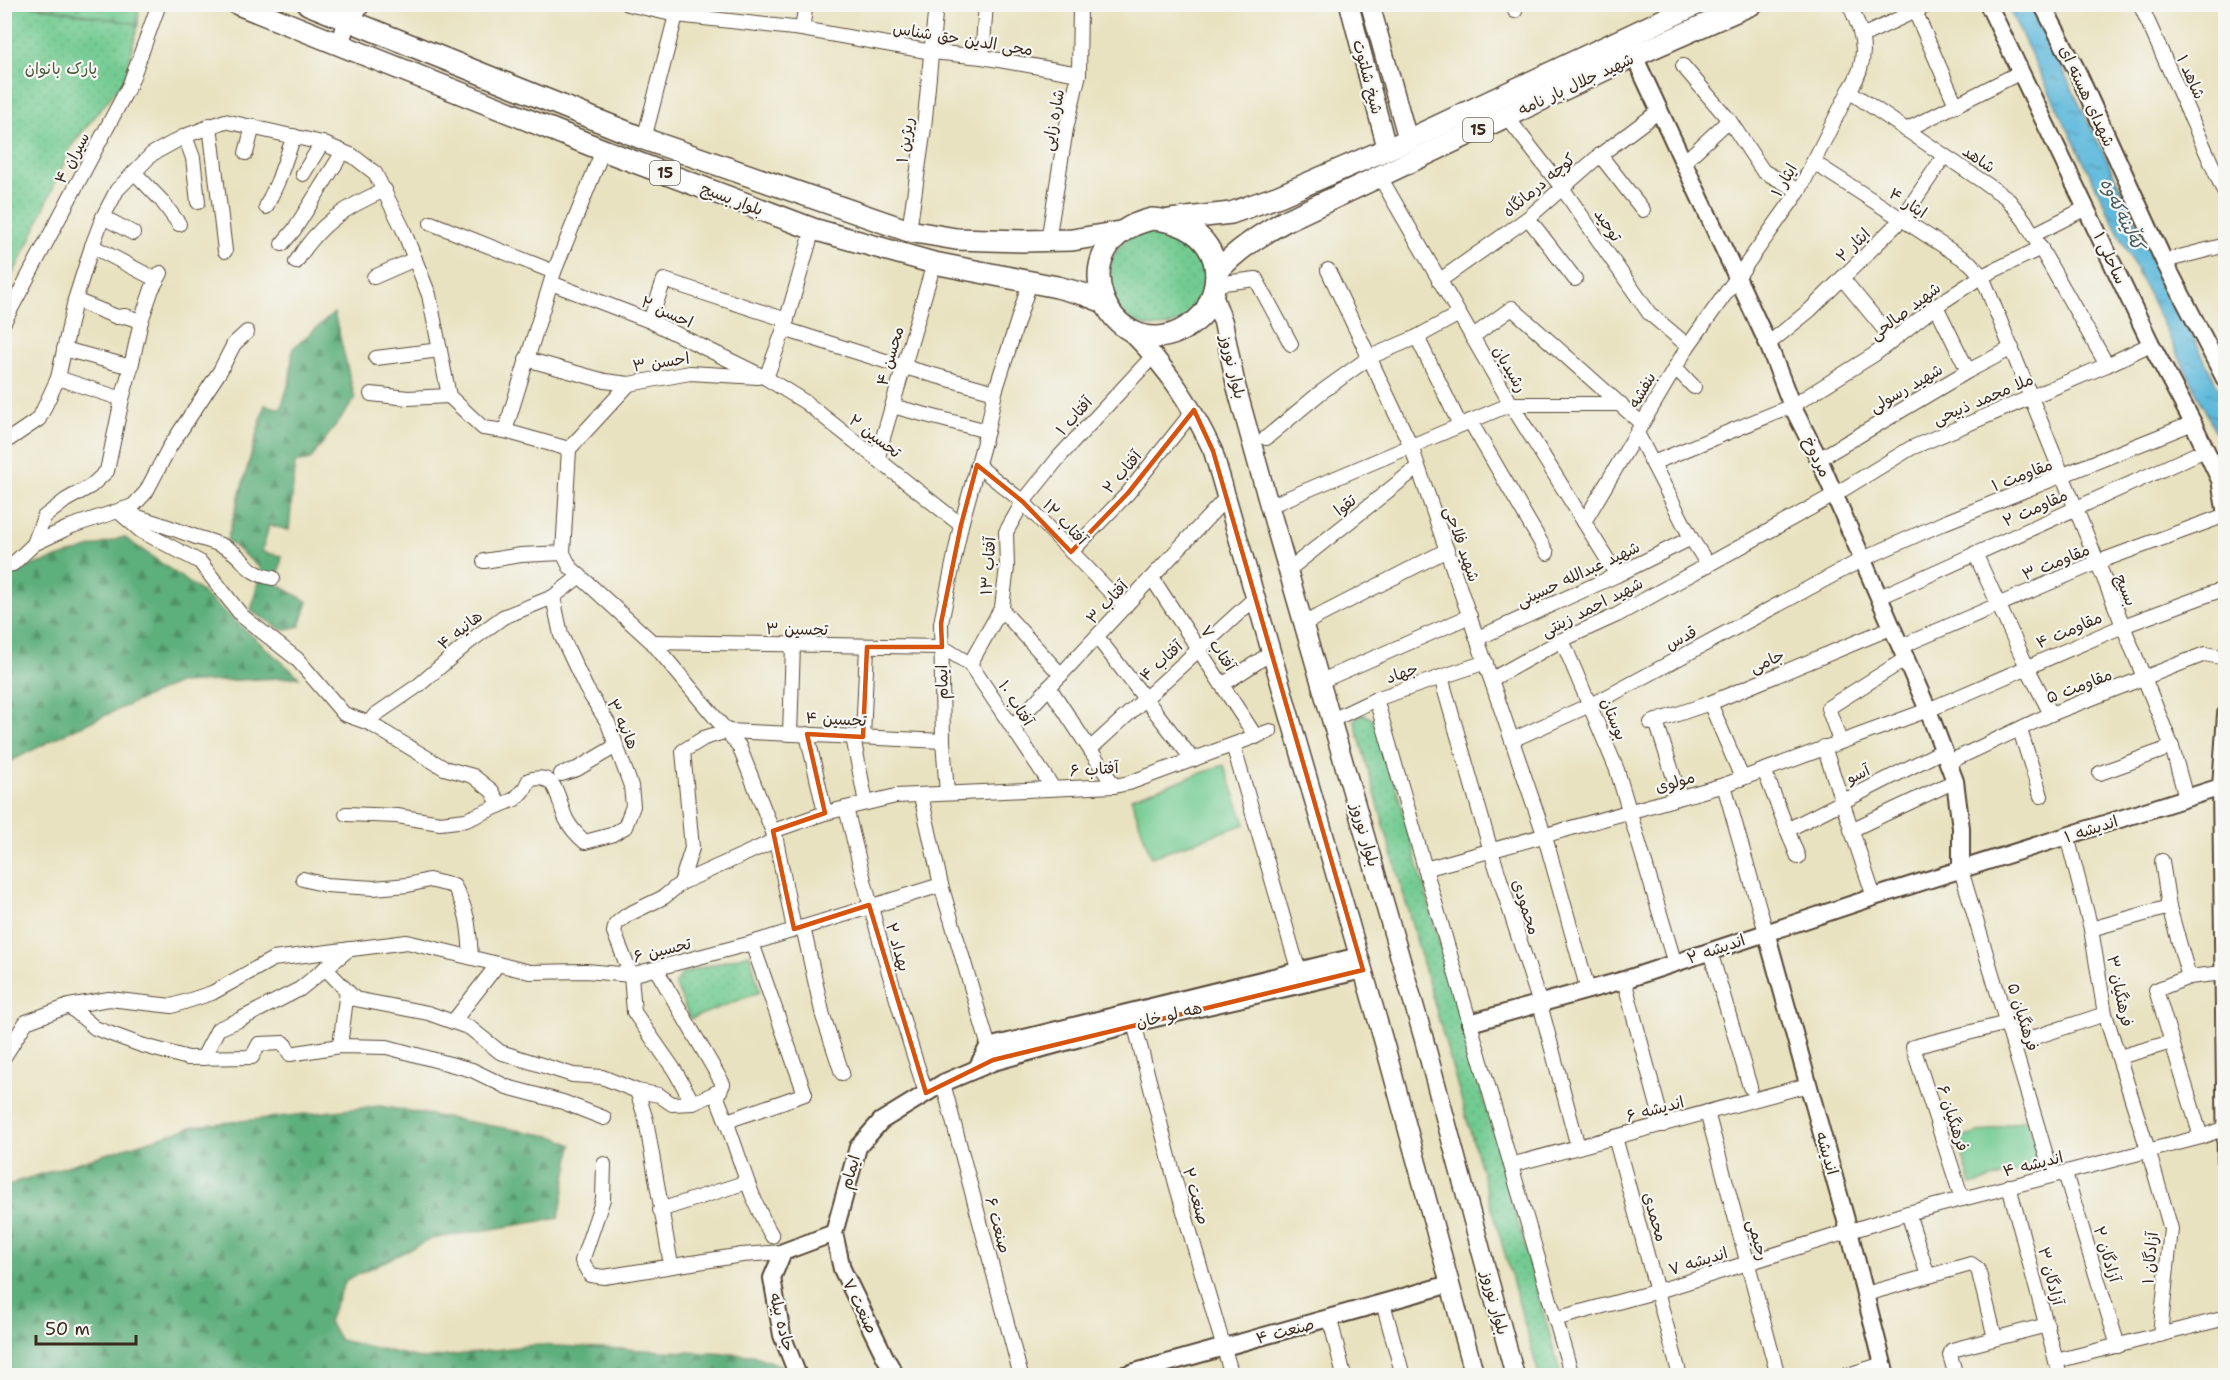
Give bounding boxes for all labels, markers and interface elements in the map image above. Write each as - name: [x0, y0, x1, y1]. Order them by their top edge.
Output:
- street label: محی الدین حق شناس: [891, 18, 1035, 60]
- street label: شیخ شلتوت: [1348, 37, 1388, 117]
- street label: شهدای هسته ای: [2054, 42, 2120, 150]
- street label: شهید جلال بار نامه: [1515, 48, 1637, 120]
- street label: شاهد ۱: [2172, 52, 2210, 102]
- park label: پارک بانوان: [25, 58, 97, 79]
- street label: شاره زایی: [1037, 87, 1069, 153]
- street label: ریژین ۱: [891, 116, 919, 164]
- road number: 15: [1463, 118, 1493, 142]
- street label: سیران ۴: [50, 129, 94, 187]
- street label: شاهد: [1959, 140, 1999, 178]
- street label: کوچه درمانگاه: [1498, 148, 1580, 222]
- street label: ایثار ۱: [1766, 160, 1802, 200]
- road number: 15: [650, 161, 680, 185]
- water label: کەڵینەکەوە: [2094, 174, 2152, 257]
- street label: بلوار بسیج: [698, 178, 766, 220]
- street label: ایثار ۴: [1885, 183, 1931, 223]
- street label: توحید: [1589, 204, 1627, 246]
- street label: ایثار ۲: [1831, 224, 1875, 266]
- street label: ساحلی ۱: [2089, 229, 2131, 287]
- street label: شهید صالحی: [1865, 277, 1945, 345]
- street label: احسن ۲: [638, 291, 696, 333]
- street label: محسن ۴: [871, 324, 909, 388]
- street label: بلوار نوروز: [1215, 331, 1251, 401]
- street label: رشیدیان: [1488, 342, 1532, 396]
- street label: احسن ۳: [631, 348, 691, 376]
- street label: شهید رسولی: [1866, 359, 1946, 417]
- street label: بنفشه: [1623, 368, 1661, 412]
- street label: ملا محمد ذبیحی: [1929, 368, 2037, 430]
- street label: آفتاب ۱: [1051, 391, 1098, 440]
- street label: تحسین ۲: [845, 410, 906, 463]
- street label: مردوخ: [1798, 433, 1836, 481]
- street label: آفتاب ۲: [1098, 445, 1147, 498]
- street label: مقاومت ۱: [1988, 454, 2056, 496]
- street label: مقاومت ۲: [1999, 484, 2071, 532]
- street label: تقوا: [1330, 489, 1361, 520]
- street label: آفتاب ۱۲: [1038, 495, 1093, 550]
- street label: شهید فلاحی: [1439, 503, 1485, 585]
- street label: آفتاب ۱۳: [975, 535, 1001, 596]
- street label: شهید عبدالله حسینی: [1513, 536, 1643, 612]
- street label: مقاومت ۳: [2019, 539, 2093, 585]
- street label: بسیج: [2110, 571, 2142, 609]
- street label: شهید احمد زینتی: [1538, 572, 1646, 642]
- street label: آفتاب ۳: [1081, 575, 1133, 628]
- street label: هانیه ۴: [433, 606, 487, 654]
- street label: مقاومت ۴: [2033, 607, 2105, 653]
- street label: تحسین ۳: [766, 618, 829, 640]
- street label: آفتاب ۷: [1195, 621, 1241, 676]
- street label: قدس: [1662, 621, 1700, 655]
- street label: آفتاب ۴: [1135, 635, 1188, 686]
- street label: جامی: [1746, 644, 1788, 678]
- street label: جهاد: [1383, 658, 1421, 688]
- street label: مقاومت ۵: [2043, 664, 2115, 708]
- street label: ایمام: [931, 665, 955, 699]
- street label: آفتاب ۱۰: [994, 676, 1039, 731]
- street label: بوستان: [1596, 695, 1632, 743]
- street label: هانیه ۳: [602, 696, 644, 752]
- street label: تحسین ۴: [805, 707, 867, 731]
- street label: آفتاب ۶: [1069, 757, 1120, 781]
- street label: آسو: [1841, 759, 1874, 789]
- street label: مولوی: [1653, 766, 1697, 798]
- street label: بلوار نوروز: [1345, 799, 1384, 869]
- street label: اندیشه ۱: [2061, 810, 2121, 848]
- street label: محمودی: [1507, 877, 1545, 937]
- street label: بهداد ۲: [881, 920, 915, 974]
- street label: اندیشه ۲: [1684, 929, 1748, 969]
- street label: تحسین ۶: [631, 933, 693, 967]
- street label: فرهنگیان ۳: [2102, 954, 2138, 1028]
- street label: فرهنگیان ۵: [2003, 980, 2043, 1054]
- street label: هه لو خان: [1134, 997, 1204, 1033]
- street label: فرهنگیان ۶: [1932, 1082, 1974, 1154]
- street label: اندیشه ۶: [1624, 1091, 1686, 1127]
- street label: اندیشه: [1811, 1129, 1843, 1177]
- street label: اندیشه ۴: [2001, 1146, 2065, 1182]
- street label: ایمام: [835, 1153, 867, 1192]
- street label: صنعت ۲: [1178, 1165, 1214, 1227]
- street label: محمدی: [1638, 1190, 1672, 1244]
- street label: صنعت ۶: [980, 1195, 1016, 1255]
- street label: رحیمی: [1742, 1217, 1774, 1263]
- street label: آزادگان ۲: [2089, 1224, 2126, 1285]
- street label: آزادگان ۱: [2137, 1230, 2163, 1285]
- street label: اندیشه ۷: [1666, 1242, 1730, 1280]
- street label: آزادگان ۳: [2033, 1245, 2069, 1308]
- street label: بلوار نوروز: [1476, 1267, 1514, 1337]
- street label: صنعت ۷: [838, 1275, 882, 1337]
- street label: جاده بیله: [765, 1291, 799, 1353]
- scale bar: [36, 1308, 136, 1346]
- street label: صنعت ۴: [1254, 1313, 1316, 1349]
- text: 50 m: [45, 1317, 90, 1341]

